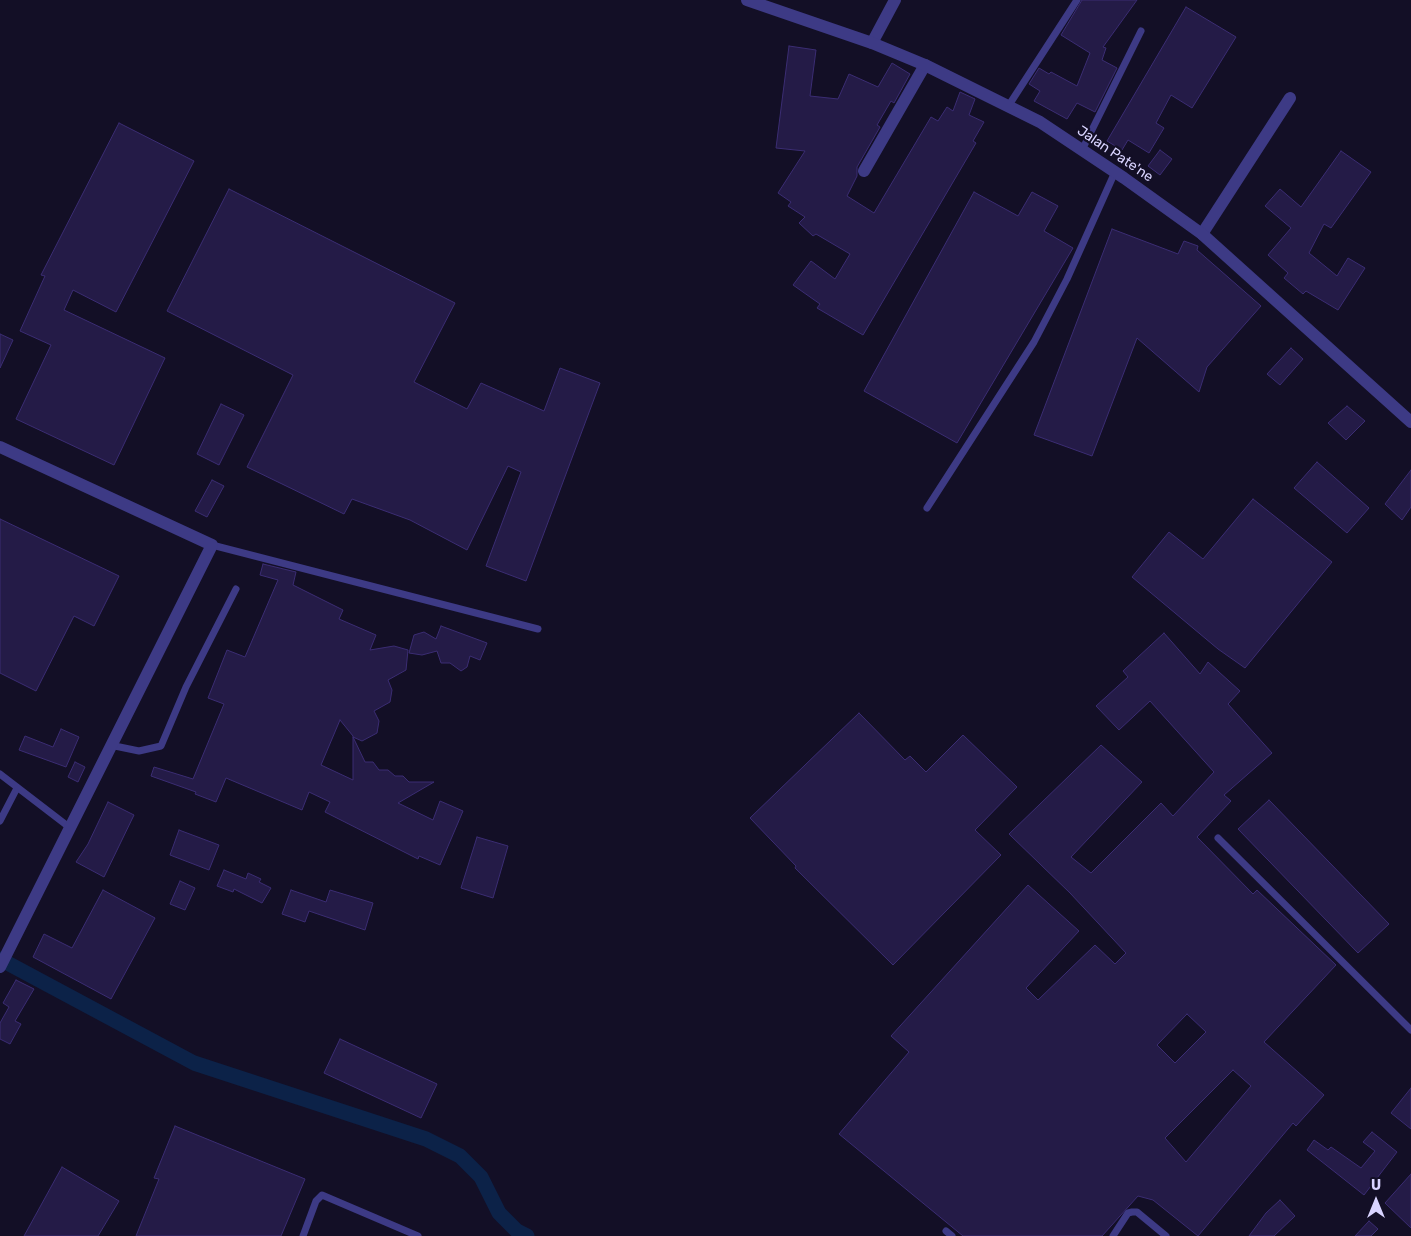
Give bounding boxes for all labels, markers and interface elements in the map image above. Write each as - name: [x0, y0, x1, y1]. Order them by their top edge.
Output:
- street label: Jalan Pate'ne: [1074, 122, 1156, 186]
- north arrow: [1351, 1176, 1401, 1226]
- text: U: [1371, 1177, 1381, 1194]

